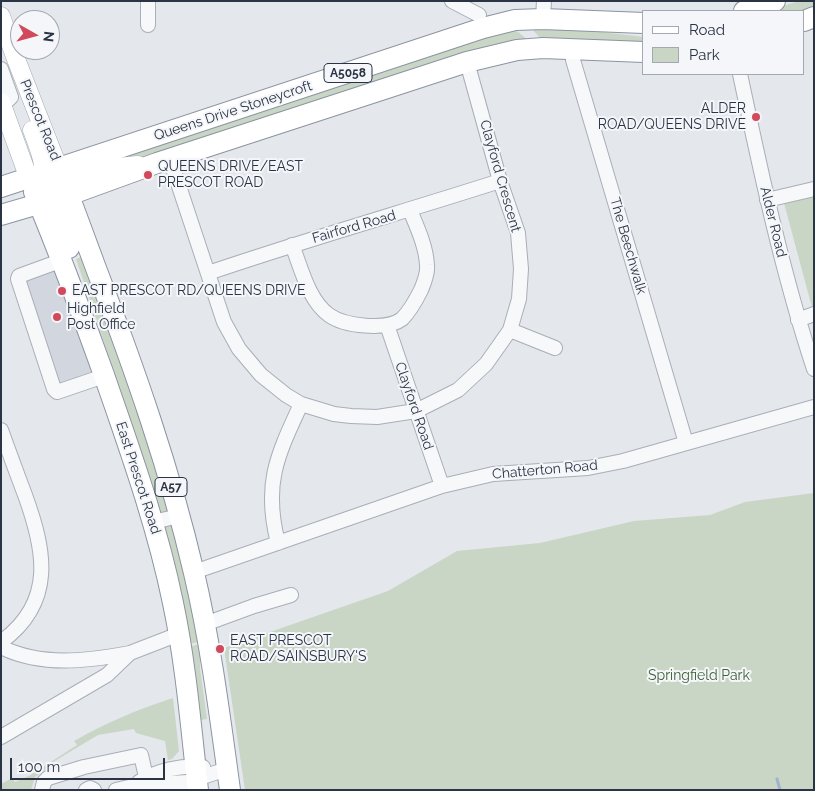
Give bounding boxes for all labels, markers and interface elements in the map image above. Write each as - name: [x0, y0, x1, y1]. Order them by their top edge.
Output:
- north arrow: [10, 10, 60, 60]
- legend: [642, 10, 805, 75]
- text: Road: [689, 21, 725, 39]
- text: N: [40, 30, 57, 43]
- text: Park: [689, 46, 720, 64]
- road number: A5058: [324, 64, 372, 82]
- street label: Prescot Road: [16, 77, 64, 163]
- street label: Queens Drive Stoneycroft: [152, 77, 314, 145]
- place label: ALDER ROAD/QUEENS DRIVE: [598, 101, 746, 134]
- marker: ALDER ROAD/QUEENS DRIVE: [750, 111, 762, 123]
- street label: Clayford Crescent: [476, 118, 524, 234]
- place label: QUEENS DRIVE/EAST PRESCOT ROAD: [158, 159, 303, 192]
- marker: QUEENS DRIVE/EAST PRESCOT ROAD: [142, 169, 154, 181]
- street label: Alder Road: [756, 185, 790, 259]
- street label: The Beechwalk: [606, 196, 650, 296]
- street label: Fairford Road: [310, 207, 398, 247]
- place label: EAST PRESCOT RD/QUEENS DRIVE: [72, 283, 306, 299]
- marker: EAST PRESCOT RD/QUEENS DRIVE: [56, 285, 68, 297]
- place label: Highfield Post Office: [67, 301, 136, 334]
- marker: Highfield Post Office: [51, 311, 63, 323]
- street label: Clayford Road: [391, 360, 437, 452]
- street label: East Prescot Road: [112, 420, 164, 536]
- street label: Chatterton Road: [492, 457, 598, 483]
- road number: A57: [155, 478, 187, 497]
- place label: EAST PRESCOT ROAD/SAINSBURY'S: [230, 633, 366, 666]
- marker: EAST PRESCOT ROAD/SAINSBURY'S: [214, 643, 226, 655]
- park label: Springfield Park: [648, 668, 750, 684]
- scale bar: [12, 748, 168, 780]
- text: 100 m: [18, 758, 60, 776]

